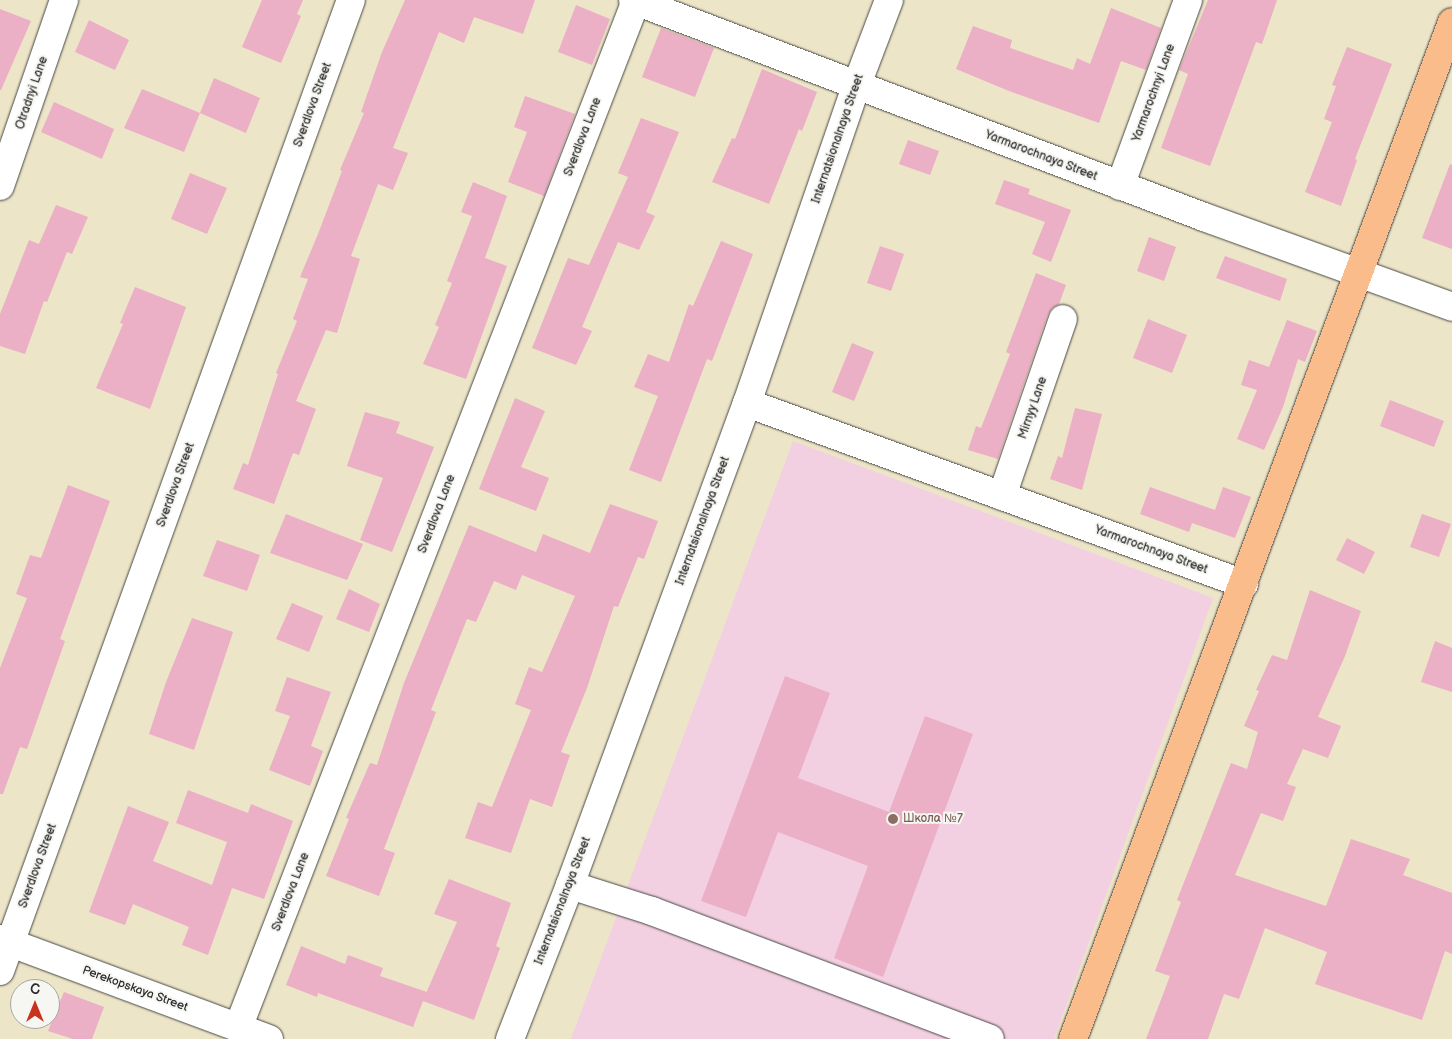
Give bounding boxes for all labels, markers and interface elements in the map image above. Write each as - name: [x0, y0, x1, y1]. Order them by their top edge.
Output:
- street label: Yarmarochnyi Lane: [1130, 42, 1178, 144]
- street label: Otradnyi Lane: [13, 55, 51, 131]
- street label: Sverdlova Street: [291, 61, 335, 149]
- street label: Internatsionalnaya Street: [809, 72, 867, 206]
- street label: Sverdlova Lane: [561, 96, 605, 178]
- street label: Yarmarochnaya Street: [983, 128, 1099, 184]
- street label: Mirnyy Lane: [1016, 375, 1050, 441]
- street label: Sverdlova Street: [154, 441, 198, 529]
- street label: Internatsionalnaya Street: [673, 455, 733, 587]
- street label: Sverdlova Lane: [415, 473, 459, 555]
- street label: Yarmarochnaya Street: [1092, 523, 1210, 577]
- place label: Школа №7: [903, 812, 963, 826]
- marker: Школа №7: [887, 813, 899, 825]
- street label: Sverdlova Street: [16, 822, 60, 910]
- street label: Internatsionalnaya Street: [532, 835, 594, 967]
- street label: Sverdlova Lane: [269, 851, 313, 933]
- street label: Perekopskaya Street: [80, 963, 190, 1015]
- north arrow: [10, 979, 60, 1029]
- text: С: [30, 981, 40, 998]

